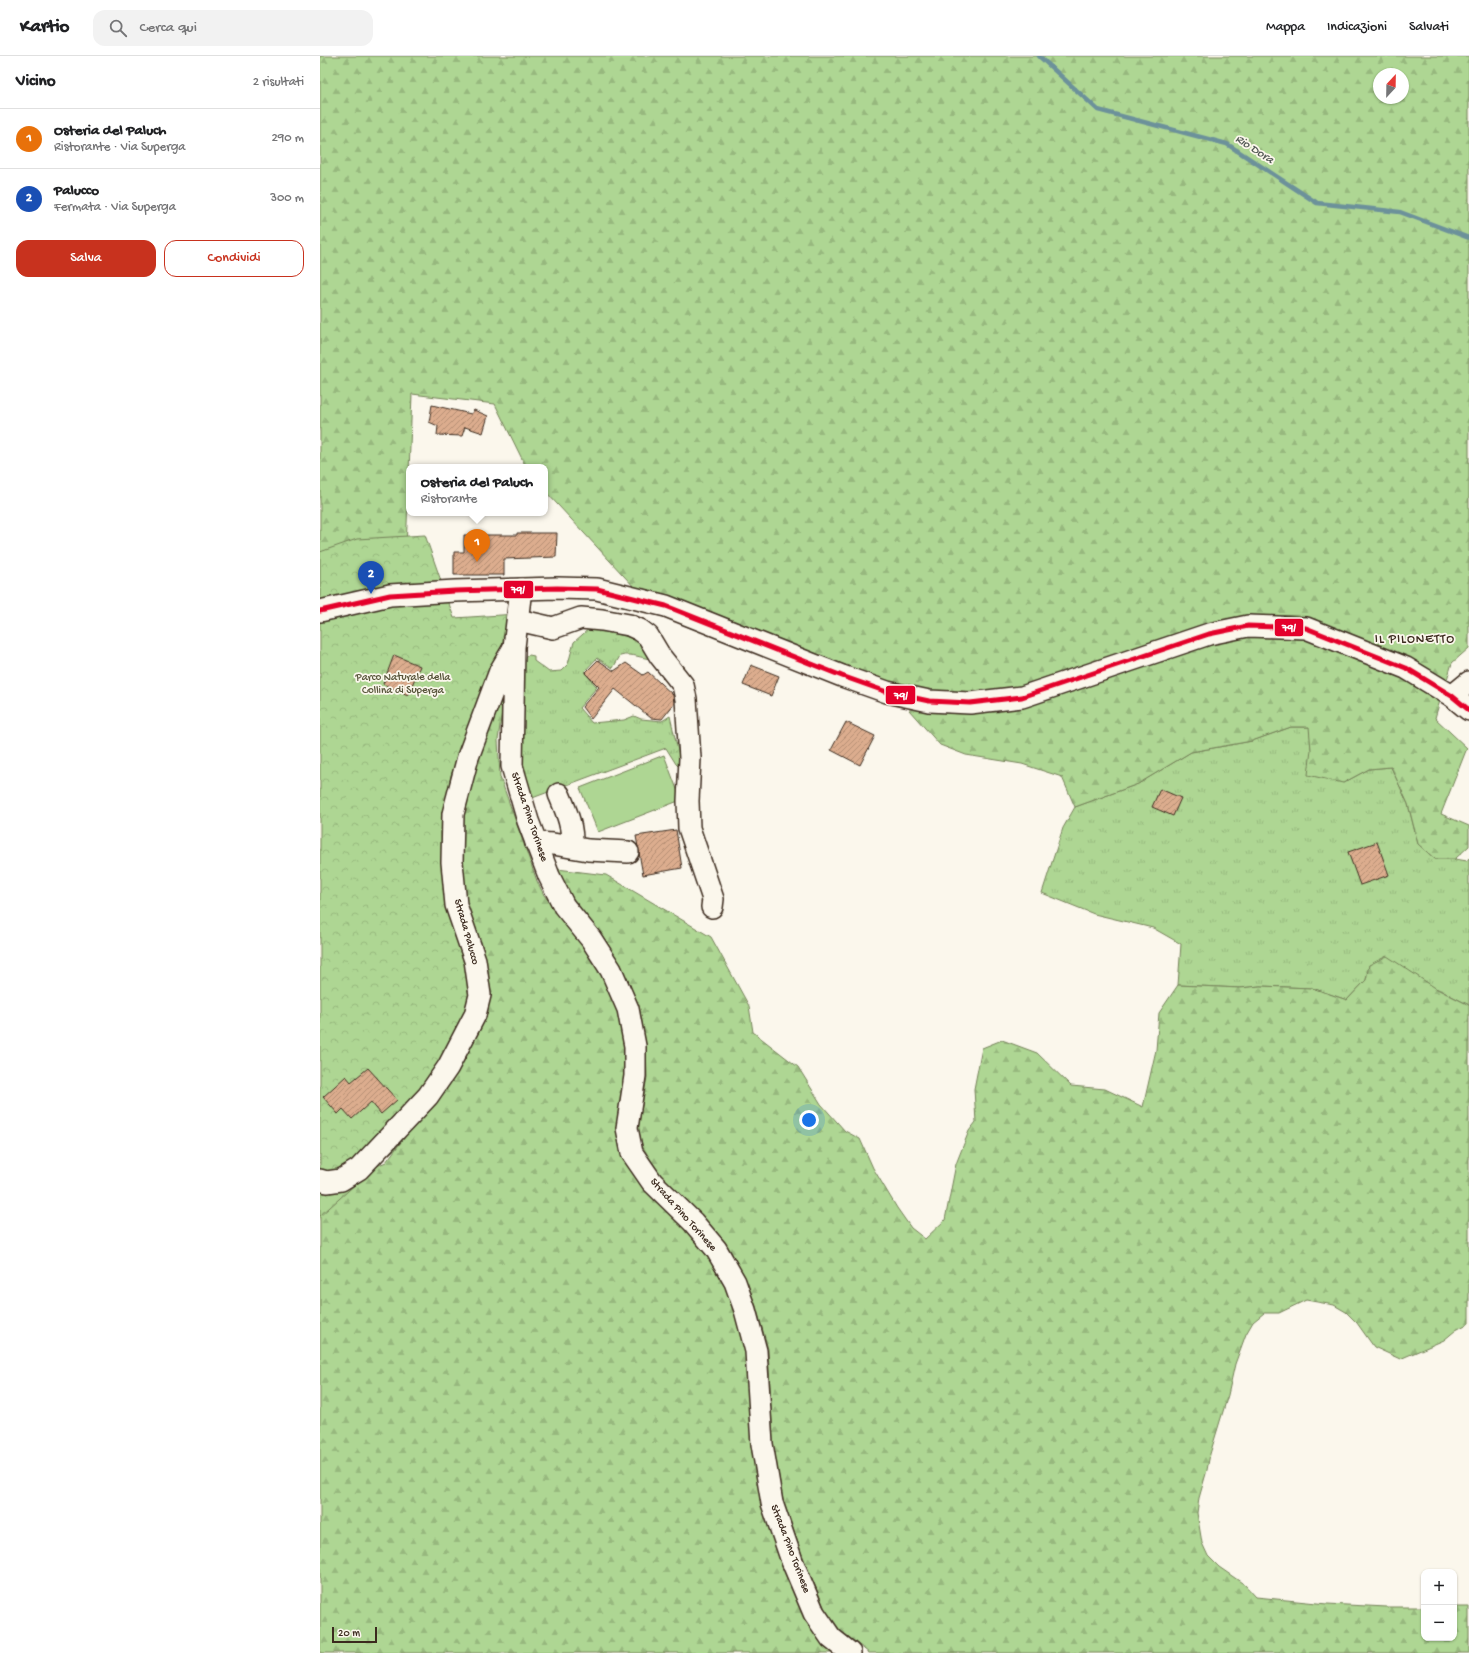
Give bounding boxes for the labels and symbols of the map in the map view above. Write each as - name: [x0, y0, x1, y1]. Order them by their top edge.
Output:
- north arrow: [1373, 68, 1409, 104]
- water label: Rio Dora: [1232, 132, 1277, 168]
- pin: 1: [464, 529, 490, 562]
- pin: 2: [358, 561, 384, 594]
- line badge: 79/: [503, 580, 534, 599]
- text: 79/: [510, 585, 525, 597]
- line badge: 79/: [1274, 618, 1304, 637]
- text: 79/: [1281, 623, 1296, 635]
- district label: IL PILONETTO: [1375, 632, 1455, 647]
- park label: Parco Naturale della Collina di Superga: [355, 672, 451, 697]
- line badge: 79/: [885, 685, 916, 705]
- text: 79/: [893, 691, 908, 703]
- street label: Strada Pino Torinese: [508, 771, 550, 864]
- street label: Strada Palucco: [451, 898, 481, 966]
- your location: [799, 1110, 819, 1130]
- street label: Strada Pino Torinese: [647, 1176, 719, 1254]
- street label: Strada Pino Torinese: [768, 1503, 812, 1595]
- scale bar: [332, 1625, 377, 1644]

